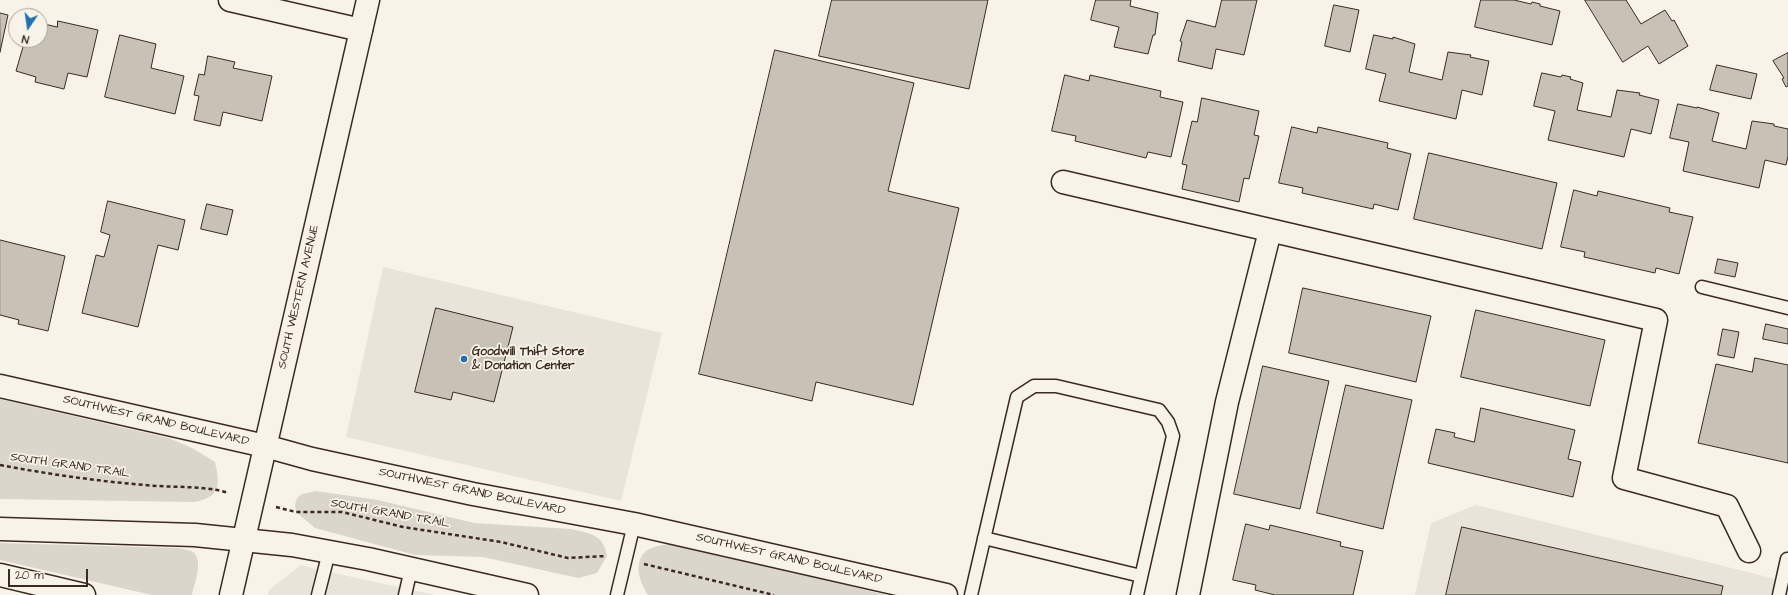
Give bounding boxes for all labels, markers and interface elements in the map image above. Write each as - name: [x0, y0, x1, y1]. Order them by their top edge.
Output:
- north arrow: [8, 8, 48, 48]
- text: N: [20, 31, 30, 47]
- street label: SOUTH WESTERN AVENUE: [275, 224, 323, 370]
- place label: Goodwill Thift Store & Donation Center: [472, 345, 584, 373]
- marker: Goodwill Thift Store & Donation Center: [459, 354, 469, 364]
- street label: SOUTHWEST GRAND BOULEVARD: [62, 393, 250, 449]
- street label: SOUTH GRAND TRAIL: [9, 450, 131, 482]
- street label: SOUTHWEST GRAND BOULEVARD: [377, 465, 567, 519]
- street label: SOUTH GRAND TRAIL: [329, 496, 451, 532]
- street label: SOUTHWEST GRAND BOULEVARD: [695, 531, 883, 587]
- scale bar: [10, 561, 90, 587]
- text: 20 m: [15, 567, 44, 584]

